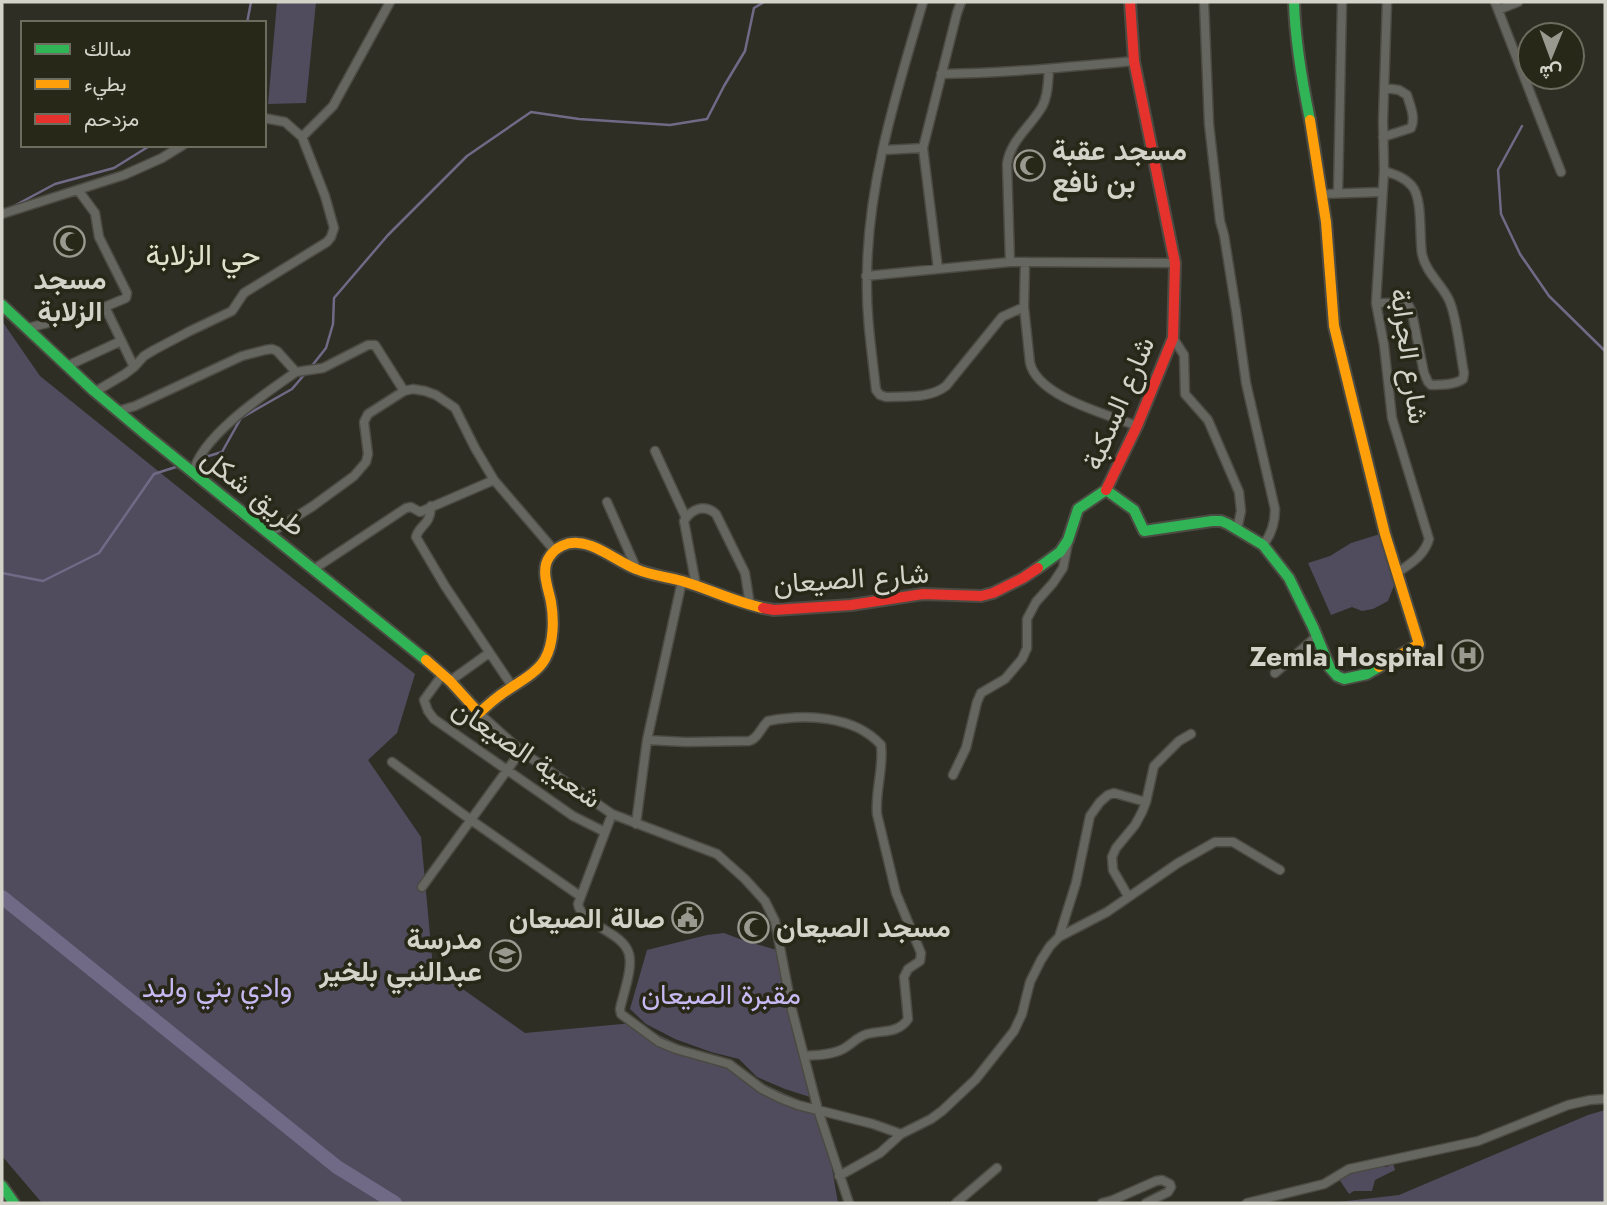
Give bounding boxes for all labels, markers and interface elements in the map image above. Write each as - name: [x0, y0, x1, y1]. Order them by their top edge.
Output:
- legend: [21, 21, 266, 147]
- north arrow: [1516, 21, 1586, 91]
- text: سالك: [84, 34, 131, 64]
- text: ش: [1539, 59, 1562, 86]
- text: بطيء: [84, 69, 127, 101]
- text: مزدحم: [84, 104, 139, 134]
- place label: مسجد عقبة بن نافع: [1052, 130, 1187, 203]
- mosque icon: مسجد عقبة بن نافع: [1012, 149, 1046, 183]
- mosque icon: مسجد الزلابة: [53, 225, 87, 259]
- district label: حي الزلابة: [145, 233, 261, 279]
- place label: مسجد الزلابة: [33, 259, 107, 332]
- street label: شارع الجرابة: [1380, 286, 1439, 427]
- street label: شارع السكبة: [1072, 330, 1165, 476]
- street label: طريق شكل: [193, 438, 315, 546]
- street label: شارع الصيعان: [772, 553, 930, 604]
- place label: Zemla Hospital: [1250, 636, 1444, 677]
- hospital icon: Zemla Hospital: [1450, 639, 1484, 673]
- street label: شعبية الصيعان: [444, 688, 609, 818]
- place label: صالة الصيعان: [509, 898, 665, 939]
- public building icon: صالة الصيعان: [671, 901, 705, 935]
- place label: مسجد الصيعان: [776, 907, 951, 948]
- mosque icon: مسجد الصيعان: [736, 910, 770, 944]
- place label: مدرسة عبدالنبي بلخير: [318, 919, 482, 995]
- school or university icon: مدرسة عبدالنبي بلخير: [488, 938, 522, 972]
- park label: وادي بني وليد: [142, 967, 292, 1010]
- park label: مقبرة الصيعان: [641, 974, 801, 1015]

